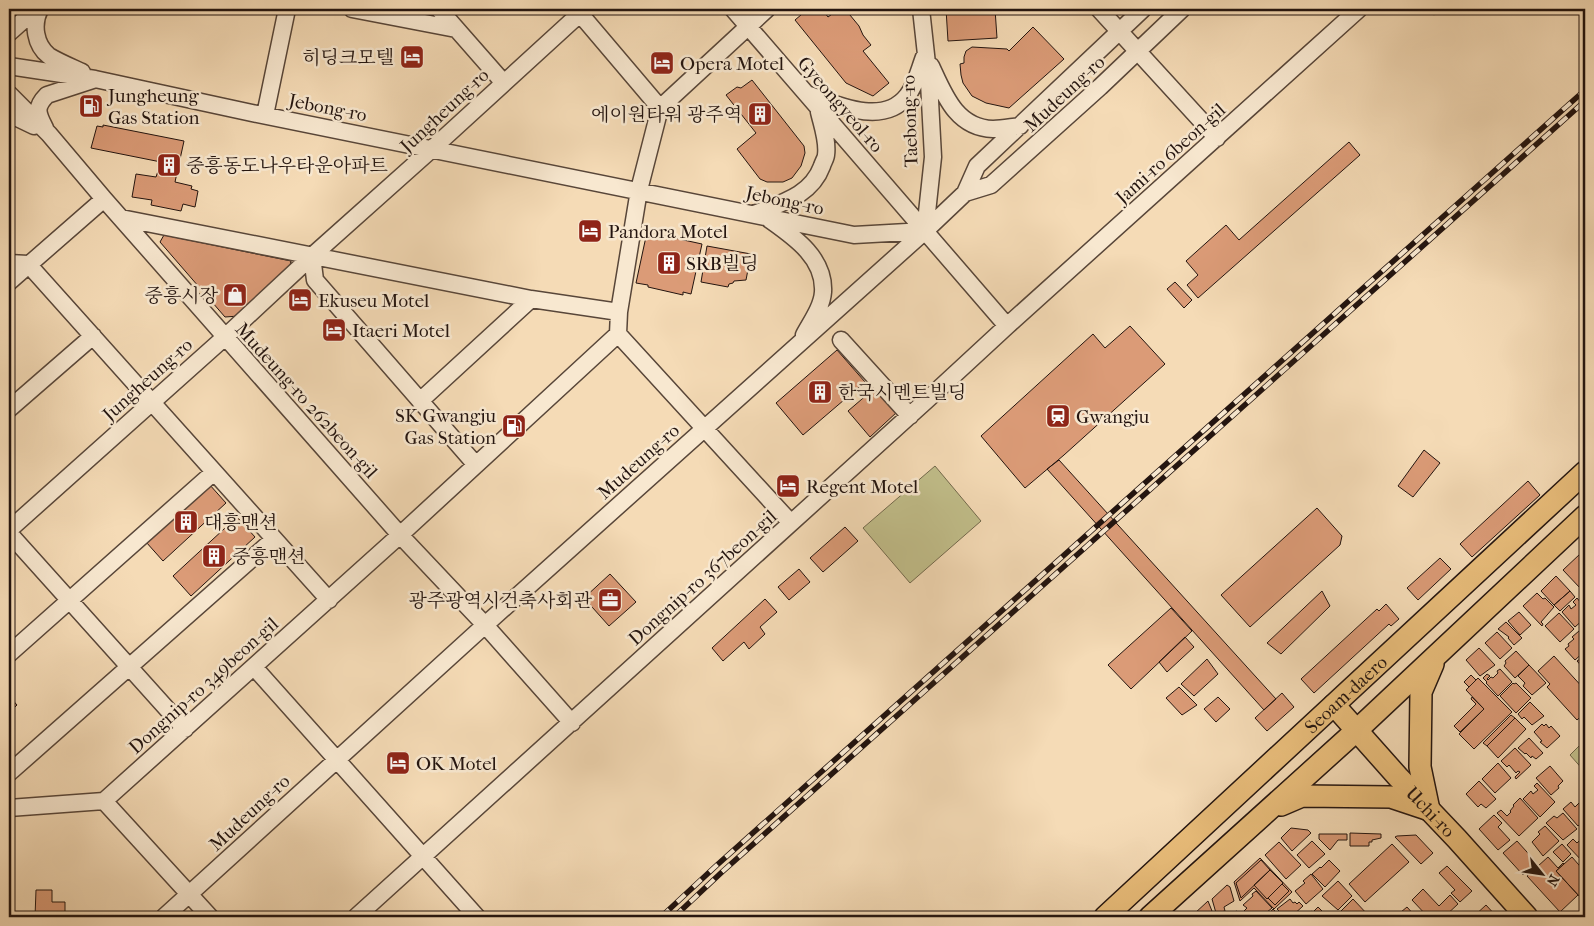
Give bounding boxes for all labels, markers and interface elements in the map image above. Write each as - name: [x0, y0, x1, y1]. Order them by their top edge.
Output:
- hotel icon: 히딩크모텔: [399, 44, 425, 70]
- place label: 히딩크모텔: [302, 47, 394, 69]
- hotel icon: Opera Motel: [649, 50, 675, 76]
- street label: Mudeung-ro: [1020, 51, 1110, 137]
- street label: Gyeongyeol-ro: [793, 52, 888, 157]
- place label: Opera Motel: [680, 53, 784, 75]
- street label: Jungheung-ro: [394, 64, 494, 159]
- street label: Taebong-ro: [897, 74, 923, 168]
- place label: Jungheung Gas Station: [106, 85, 200, 129]
- street label: Jebong-ro: [285, 89, 369, 126]
- fuel station icon: Jungheung Gas Station: [78, 93, 104, 119]
- street label: Jami-ro 6beon-gil: [1110, 99, 1230, 210]
- building icon: 에이원타워 광주역: [747, 101, 773, 127]
- place label: 에이원타워 광주역: [591, 104, 742, 126]
- building icon: 중흥동도나우타운아파트: [156, 152, 182, 178]
- place label: 중흥동도나우타운아파트: [186, 155, 388, 177]
- street label: Jebong-ro: [742, 182, 826, 220]
- hotel icon: Pandora Motel: [577, 218, 603, 244]
- place label: Pandora Motel: [608, 221, 728, 243]
- building icon: SRB빌딩: [656, 250, 682, 276]
- place label: SRB빌딩: [686, 253, 759, 275]
- shop icon: 중흥시장: [222, 282, 248, 308]
- place label: 중흥시장: [145, 285, 219, 307]
- hotel icon: Ekuseu Motel: [287, 287, 313, 313]
- place label: Ekuseu Motel: [318, 290, 429, 312]
- hotel icon: Itaeri Motel: [321, 317, 347, 343]
- street label: Mudeung-ro 262beon-gil: [231, 318, 382, 483]
- place label: Itaeri Motel: [352, 320, 450, 342]
- street label: Jungheung-ro: [97, 333, 197, 427]
- building icon: 한국시멘트빌딩: [807, 379, 833, 405]
- place label: 한국시멘트빌딩: [838, 382, 966, 404]
- station icon: Gwangju: [1045, 403, 1071, 429]
- place label: SK Gwangju Gas Station: [395, 405, 496, 449]
- place label: Gwangju: [1076, 406, 1150, 428]
- fuel station icon: SK Gwangju Gas Station: [501, 413, 527, 439]
- street label: Mudeung-ro: [593, 419, 684, 504]
- hotel icon: Regent Motel: [775, 473, 801, 499]
- place label: Regent Motel: [806, 476, 918, 498]
- street label: Dongnip-ro 367beon-gil: [624, 505, 781, 650]
- building icon: 대흥맨션: [173, 509, 199, 535]
- place label: 대흥맨션: [204, 512, 277, 534]
- building icon: 중흥맨션: [201, 543, 227, 569]
- place label: 중흥맨션: [232, 546, 305, 568]
- office icon: 광주광역시건축사회관: [597, 587, 623, 613]
- place label: 광주광역시건축사회관: [408, 590, 593, 612]
- street label: Dongnip-ro 349beon-gil: [124, 613, 283, 759]
- street label: Seoam-daero: [1300, 651, 1392, 738]
- hotel icon: OK Motel: [385, 750, 411, 776]
- place label: OK Motel: [416, 753, 497, 775]
- street label: Mudeung-ro: [205, 770, 295, 856]
- street label: Uchi-ro: [1401, 782, 1460, 842]
- north arrow: [1516, 848, 1566, 898]
- text: N: [1543, 871, 1563, 889]

